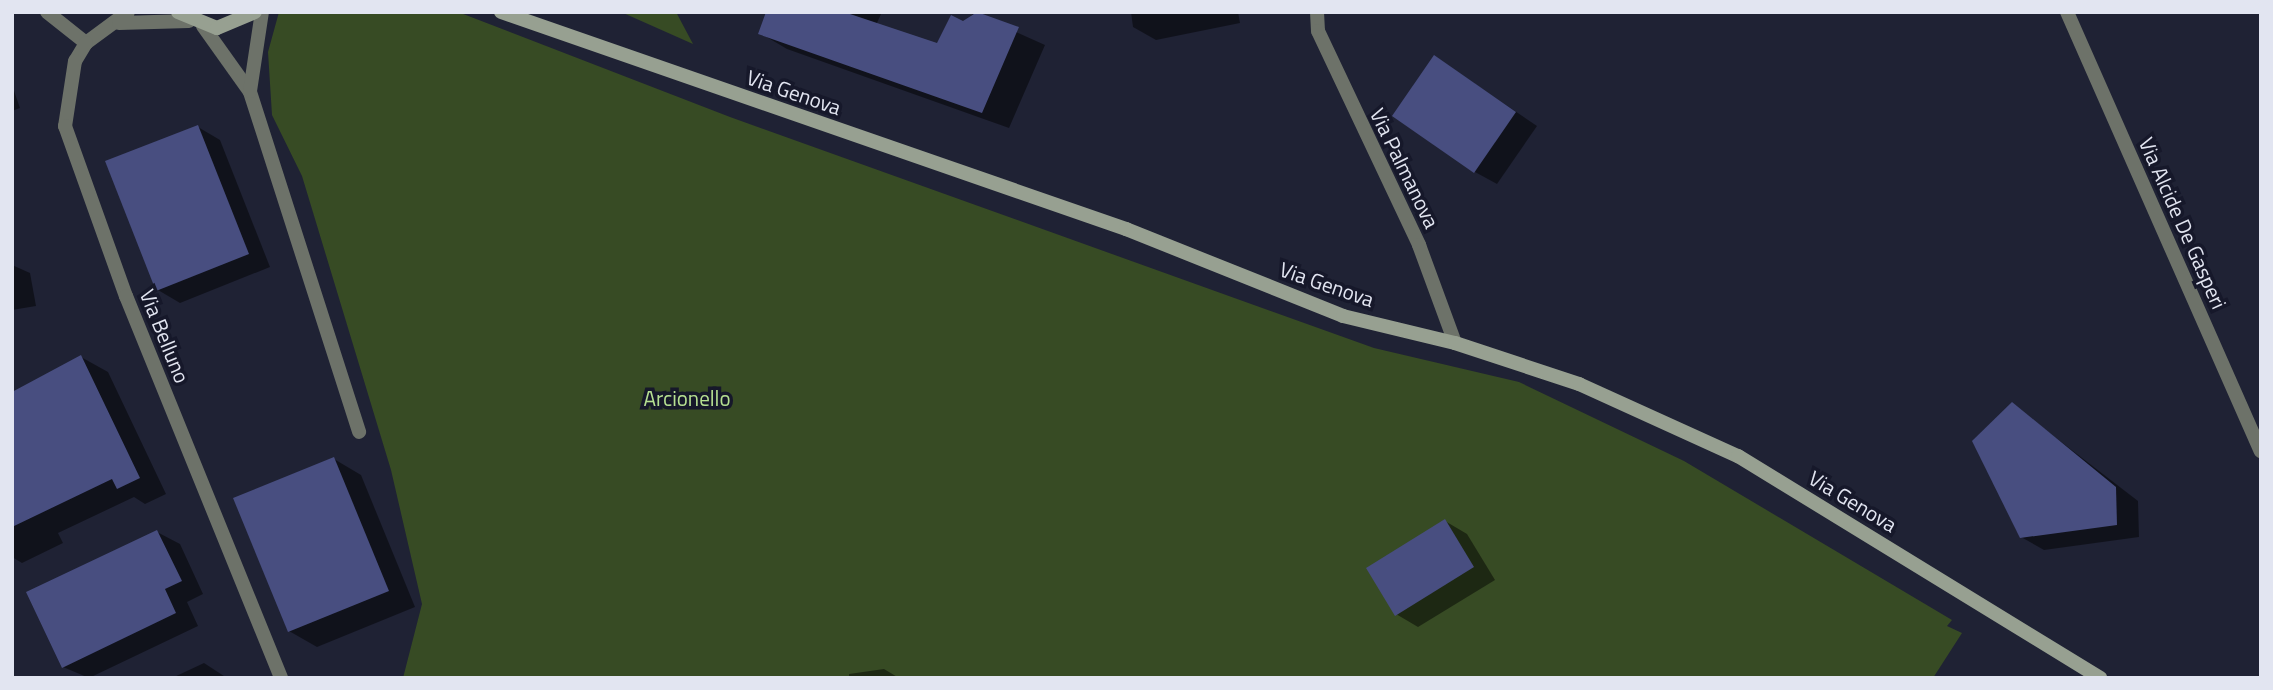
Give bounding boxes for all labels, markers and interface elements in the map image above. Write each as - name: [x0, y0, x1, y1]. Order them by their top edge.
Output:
- street label: Via Genova: [744, 64, 844, 120]
- street label: Via Palmanova: [1365, 104, 1445, 232]
- street label: Via Alcide De Gasperi: [2134, 133, 2232, 313]
- street label: Via Genova: [1277, 256, 1377, 312]
- street label: Via Belluno: [135, 286, 195, 386]
- park label: Arcionello: [643, 385, 731, 411]
- street label: Via Genova: [1804, 465, 1902, 537]

